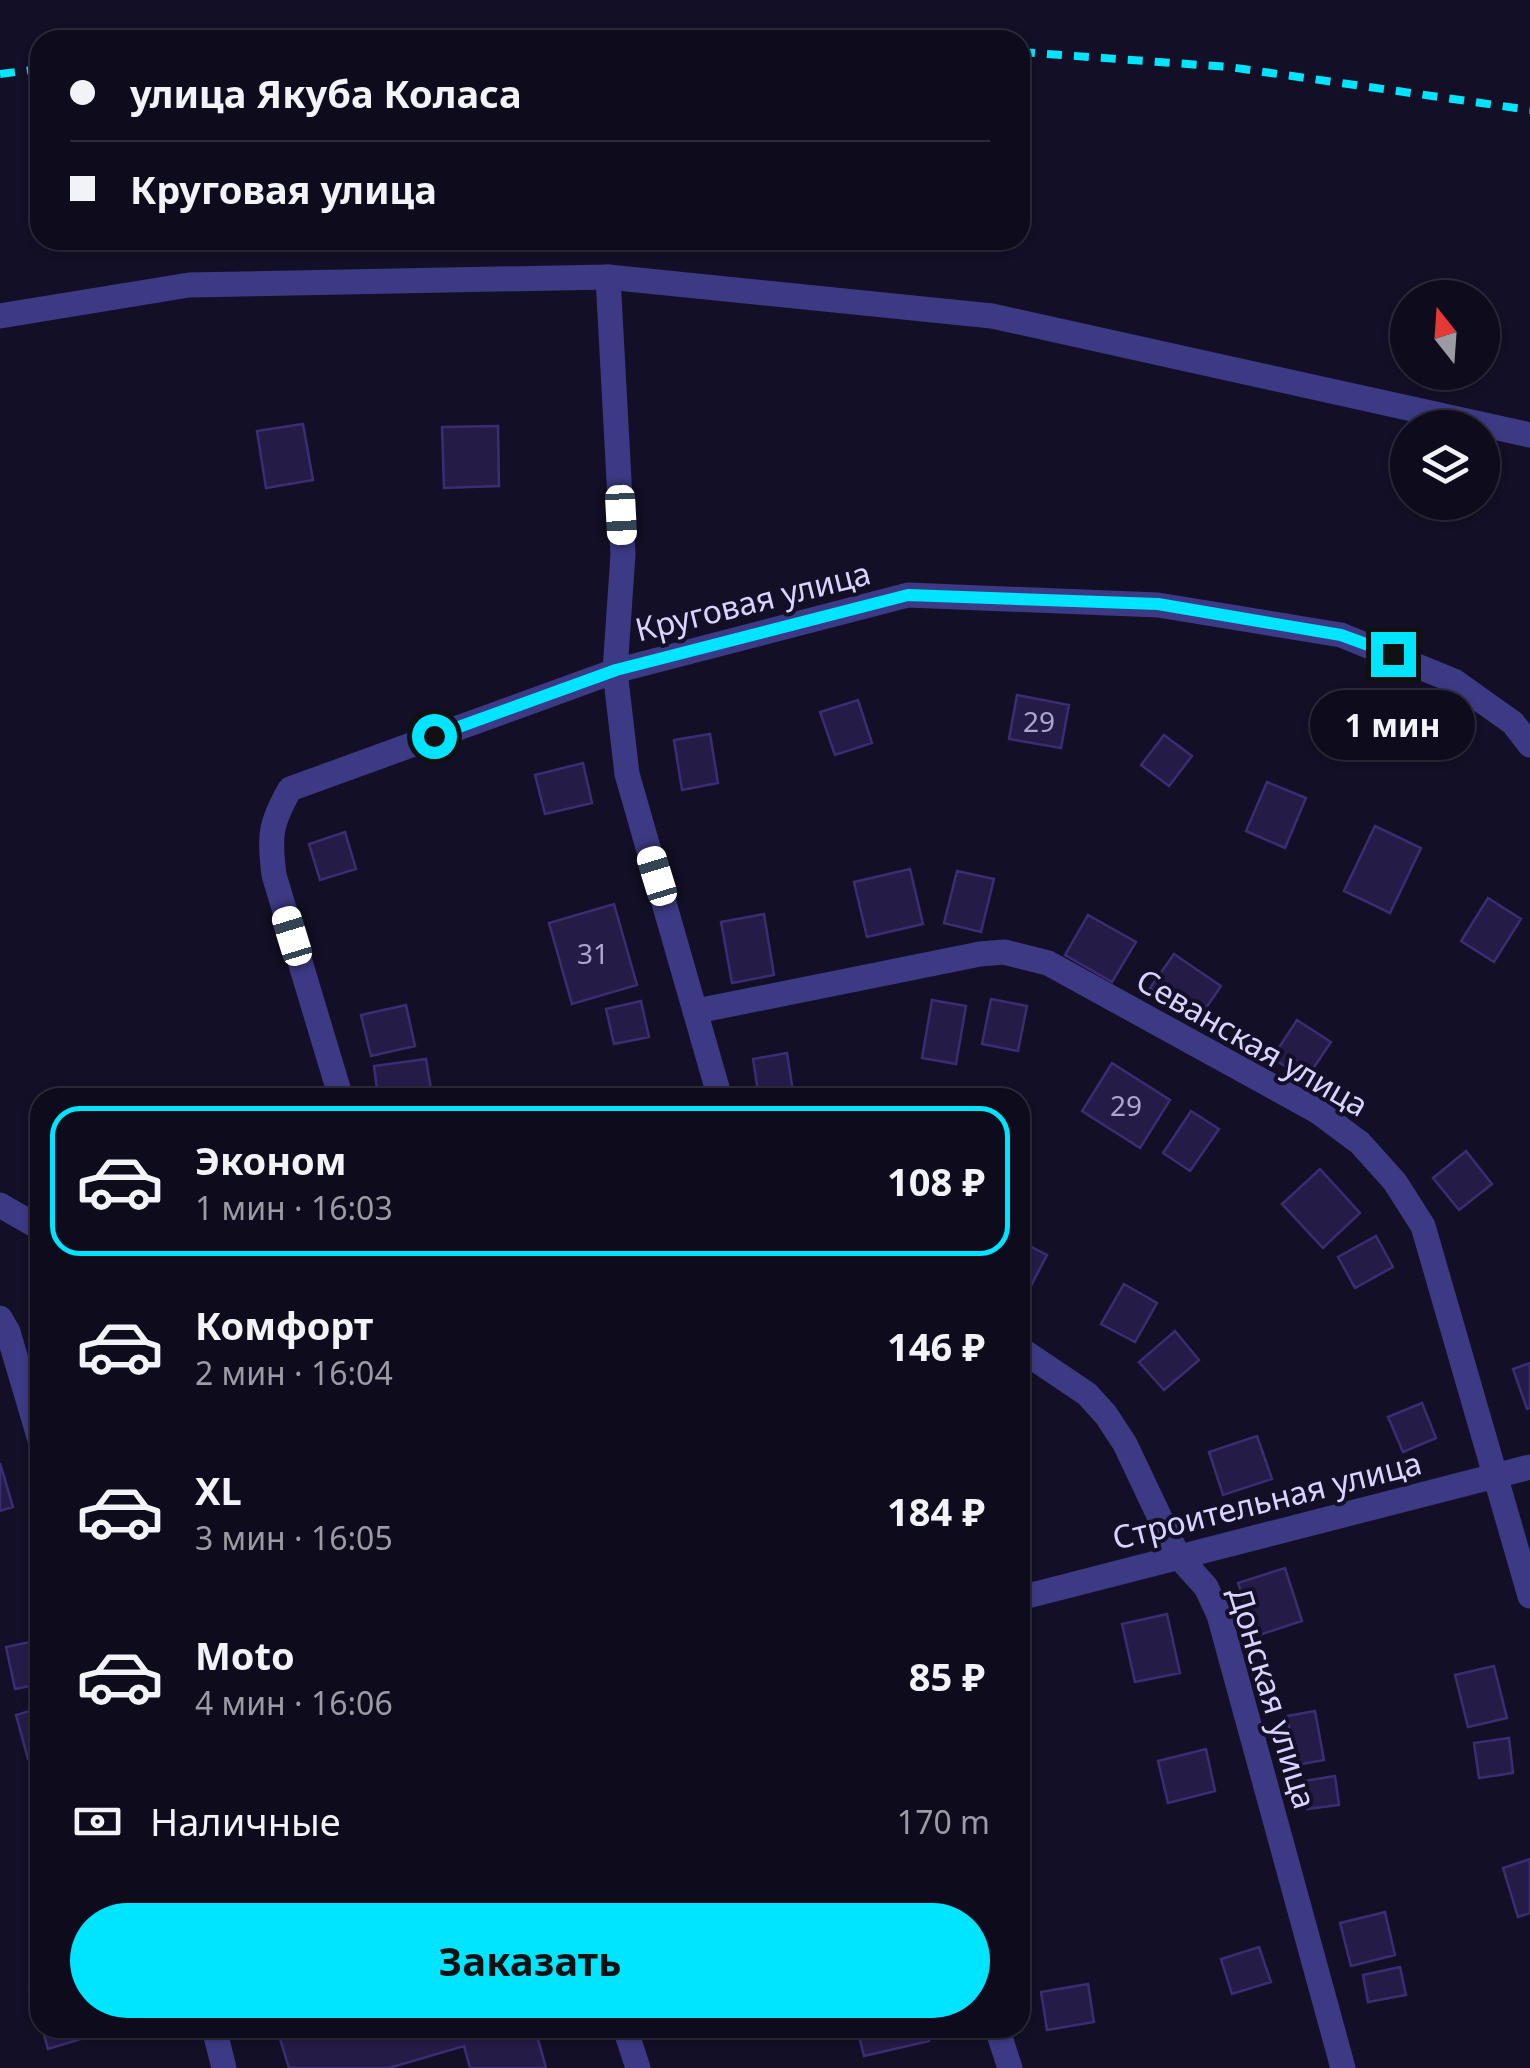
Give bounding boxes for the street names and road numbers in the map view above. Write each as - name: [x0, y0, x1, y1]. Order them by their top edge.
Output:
- street label: Круговая улица: [631, 551, 875, 651]
- street label: Севанская улица: [1129, 958, 1377, 1126]
- street label: Строительная улица: [1108, 1440, 1426, 1559]
- street label: Донская улица: [1219, 1582, 1328, 1814]

